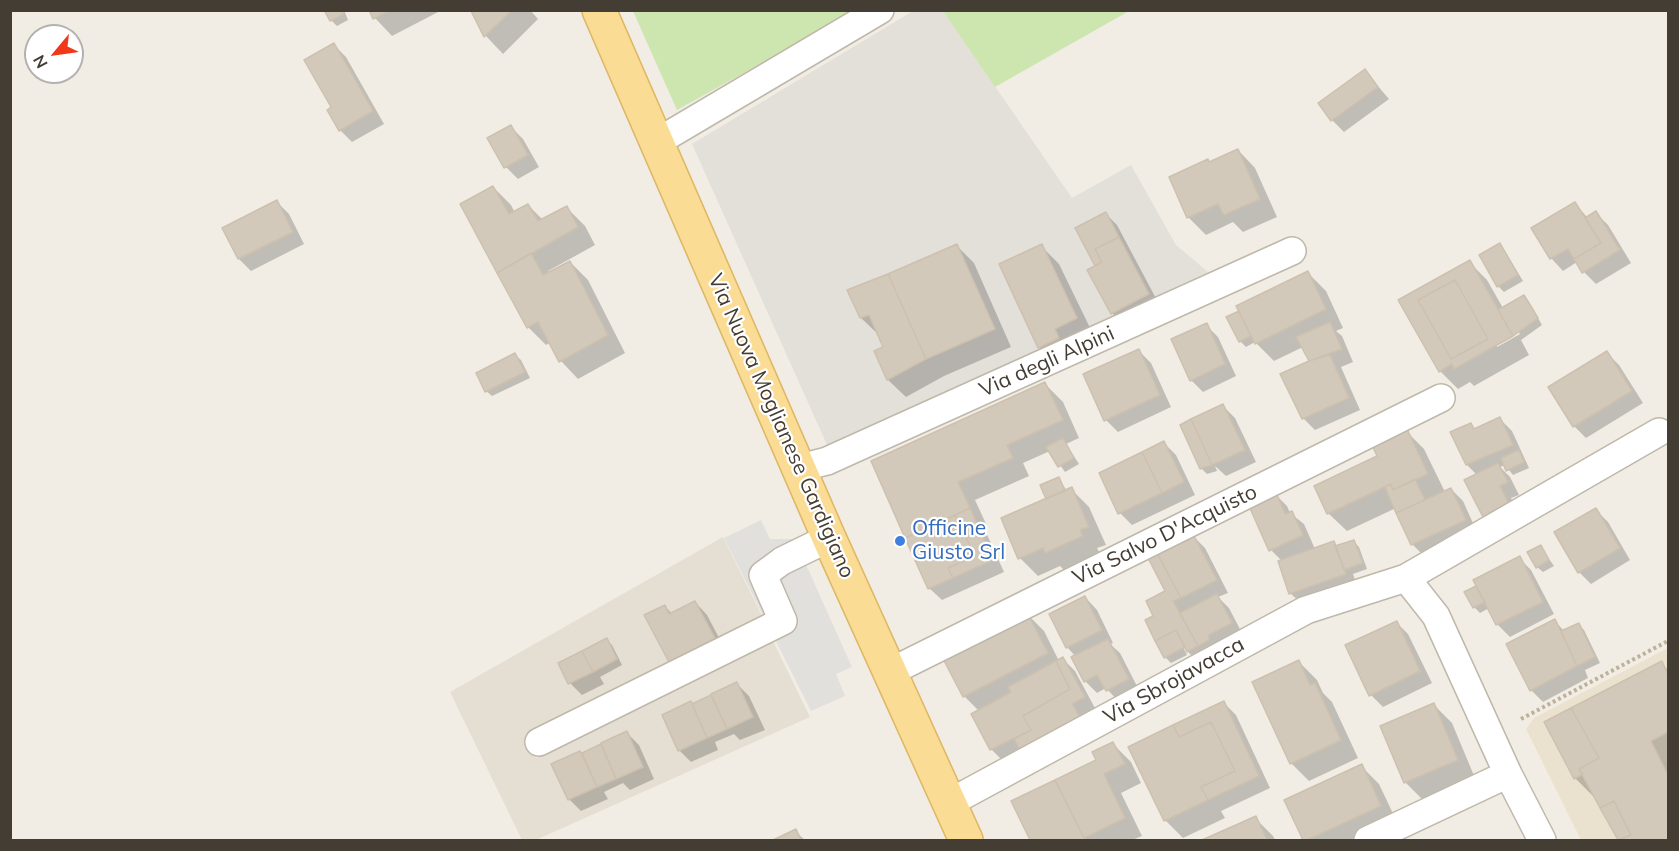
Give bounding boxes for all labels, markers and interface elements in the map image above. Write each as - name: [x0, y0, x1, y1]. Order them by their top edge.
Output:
- north arrow: [24, 24, 84, 84]
- text: N: [28, 52, 52, 72]
- street label: Via Nuova Moglianese Gardigiano: [702, 270, 860, 582]
- street label: Via degli Alpini: [976, 321, 1118, 403]
- street label: Via Salvo D'Acquisto: [1069, 479, 1261, 591]
- place label: Officine Giusto Srl: [912, 516, 1005, 566]
- marker: Officine Giusto Srl: [893, 534, 907, 548]
- street label: Via Sbrojavacca: [1099, 632, 1249, 730]

